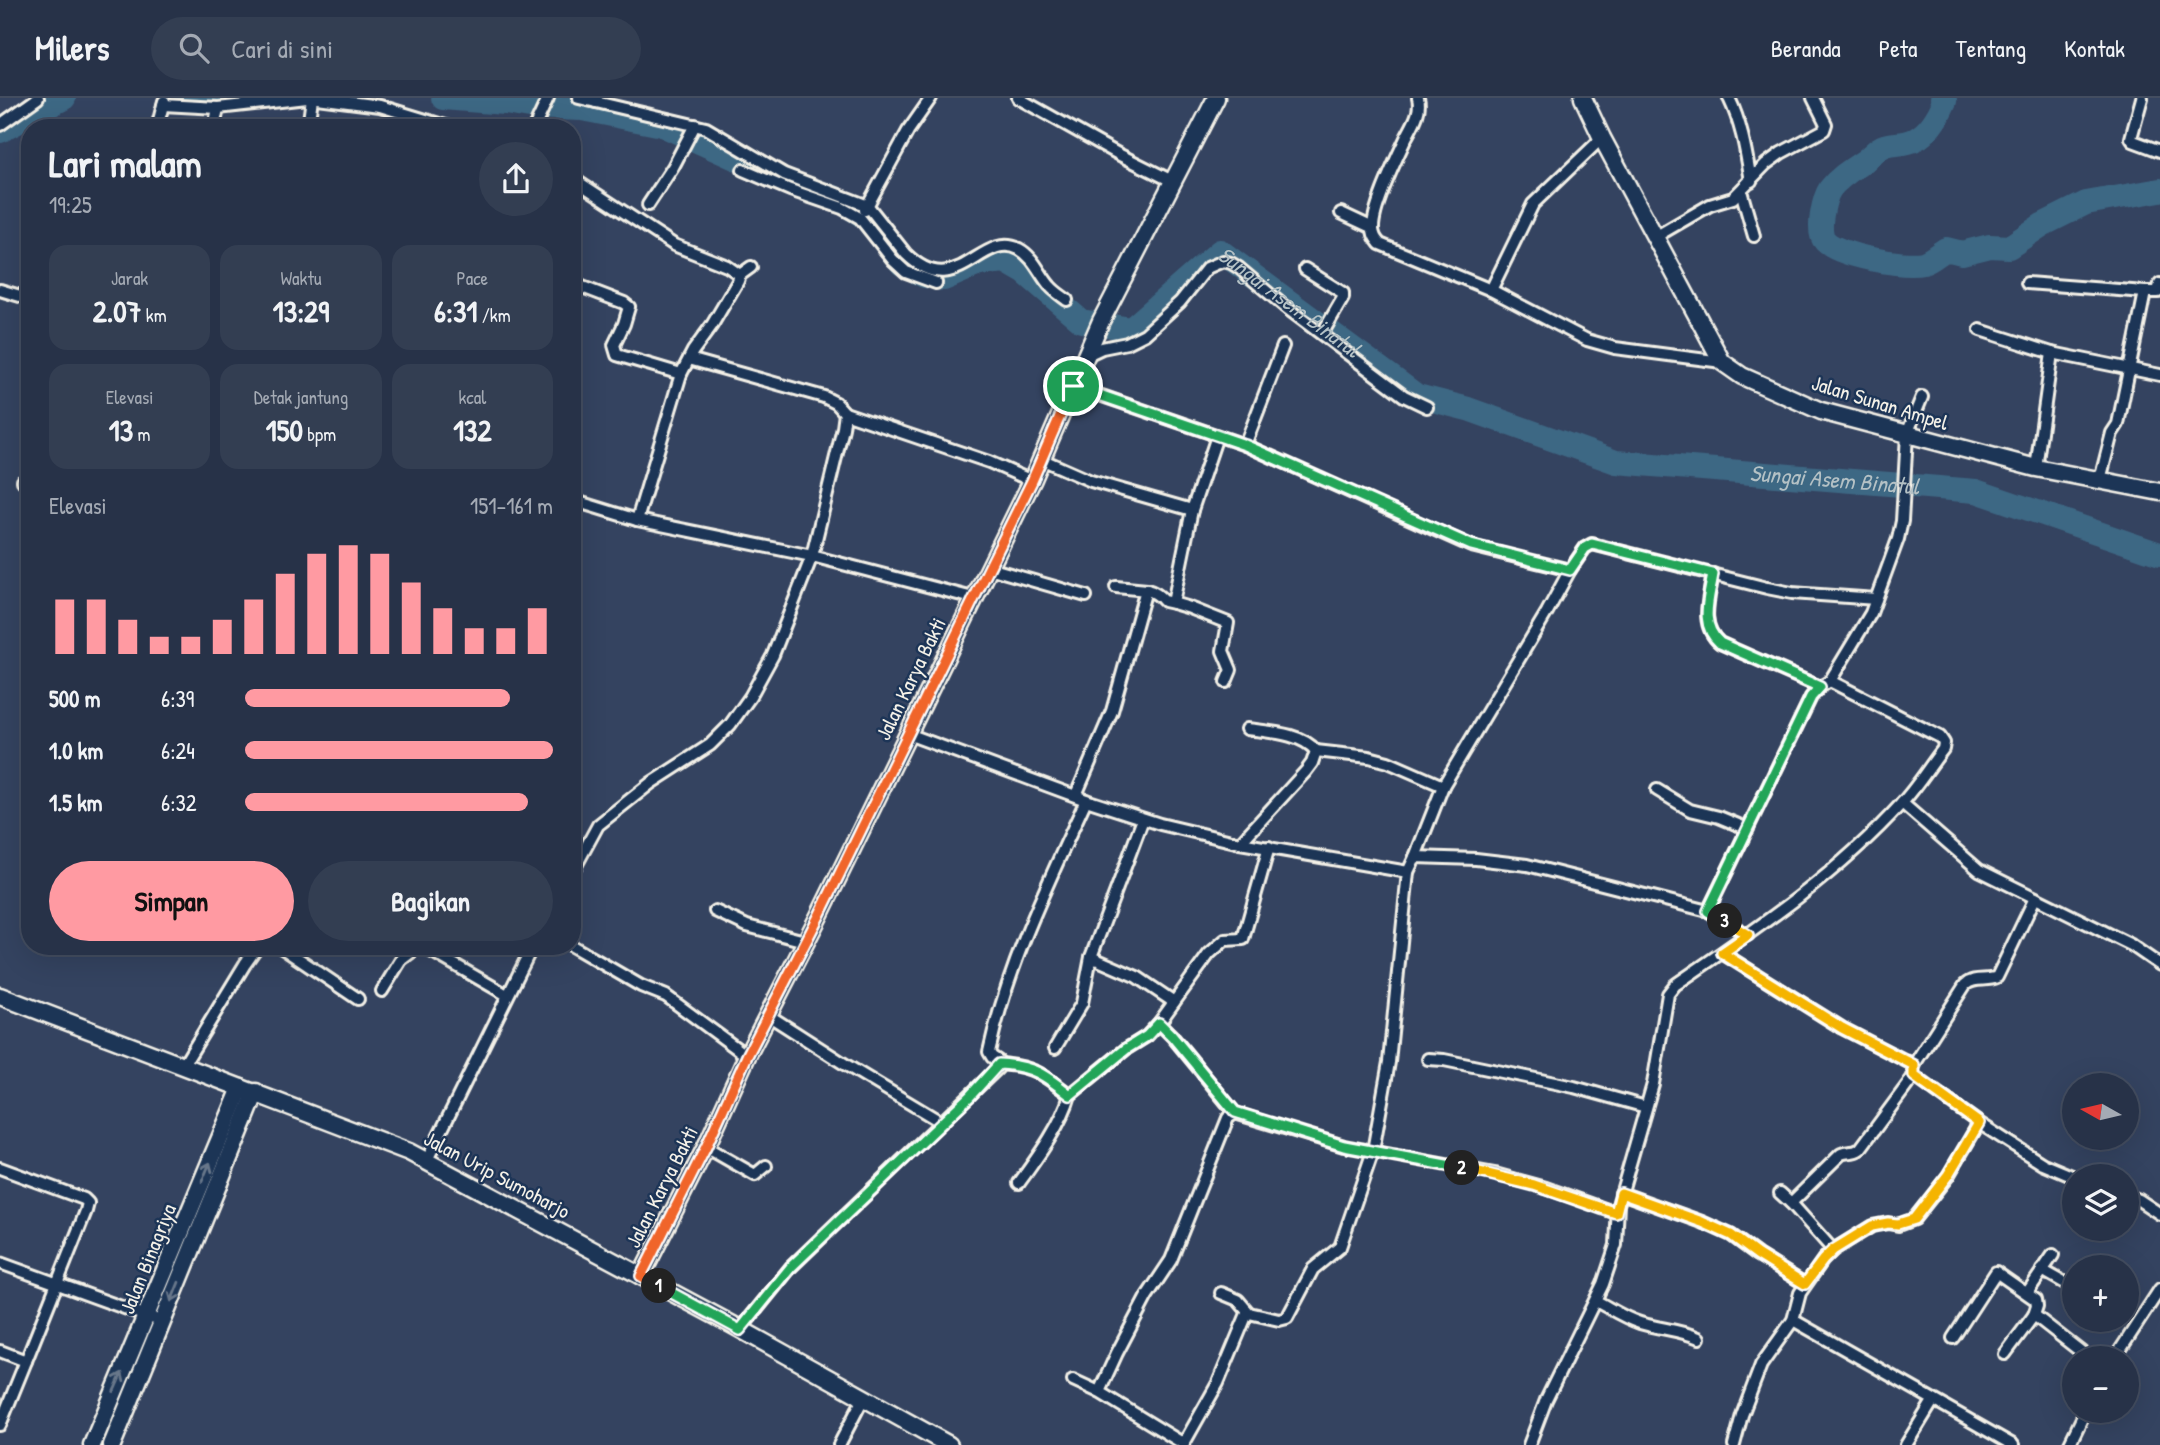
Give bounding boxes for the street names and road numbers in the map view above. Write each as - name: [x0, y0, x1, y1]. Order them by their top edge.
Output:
- street label: Jalan Sunan Ampel: [1808, 368, 1953, 437]
- street label: Jalan Karya Bakti: [868, 613, 953, 745]
- street label: Jalan Karya Bakti: [618, 1121, 705, 1253]
- street label: Jalan Urip Sumoharjo: [419, 1124, 575, 1225]
- street label: Jalan Binagriya: [112, 1199, 183, 1318]

